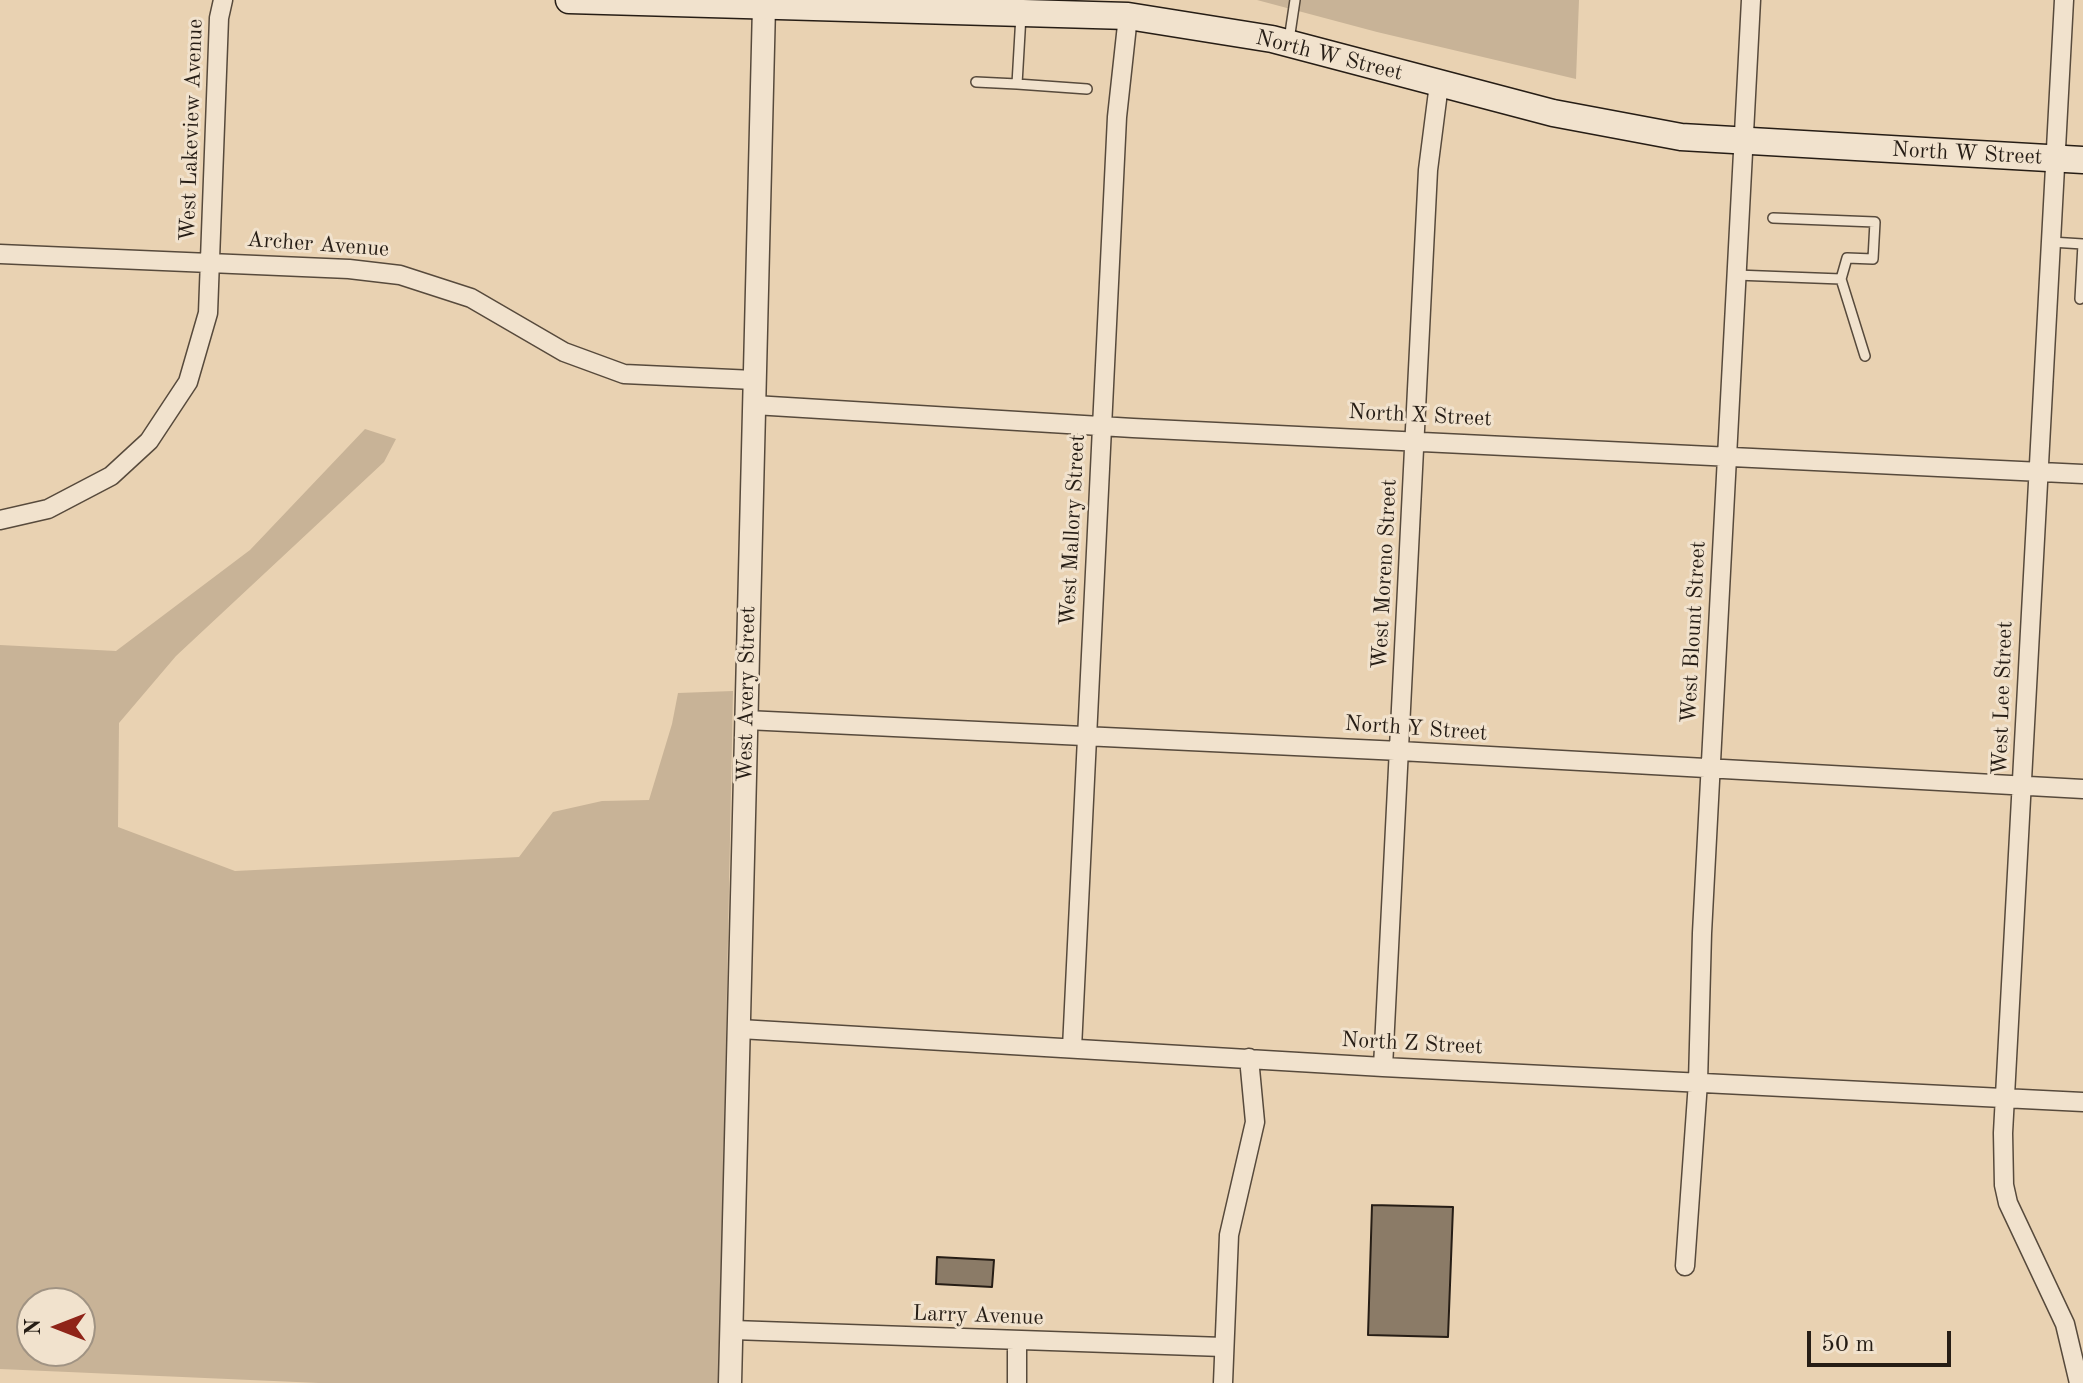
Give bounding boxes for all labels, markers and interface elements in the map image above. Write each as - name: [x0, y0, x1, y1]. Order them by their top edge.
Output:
- street label: West Lakeview Avenue: [175, 18, 209, 242]
- street label: North W Street: [1253, 25, 1405, 87]
- street label: North W Street: [1891, 137, 2043, 171]
- street label: Archer Avenue: [246, 227, 390, 263]
- street label: North X Street: [1348, 399, 1492, 433]
- street label: West Mallory Street: [1055, 433, 1091, 627]
- street label: West Moreno Street: [1367, 478, 1403, 670]
- street label: West Blount Street: [1676, 540, 1712, 724]
- street label: West Avery Street: [732, 606, 762, 782]
- street label: West Lee Street: [1987, 620, 2019, 776]
- street label: North Y Street: [1344, 711, 1488, 747]
- street label: North Z Street: [1341, 1027, 1483, 1061]
- north arrow: [16, 1287, 96, 1367]
- street label: Larry Avenue: [912, 1301, 1044, 1331]
- scale bar: [1811, 1315, 1955, 1365]
- text: N: [23, 1319, 45, 1335]
- text: 50 m: [1821, 1333, 1875, 1357]

